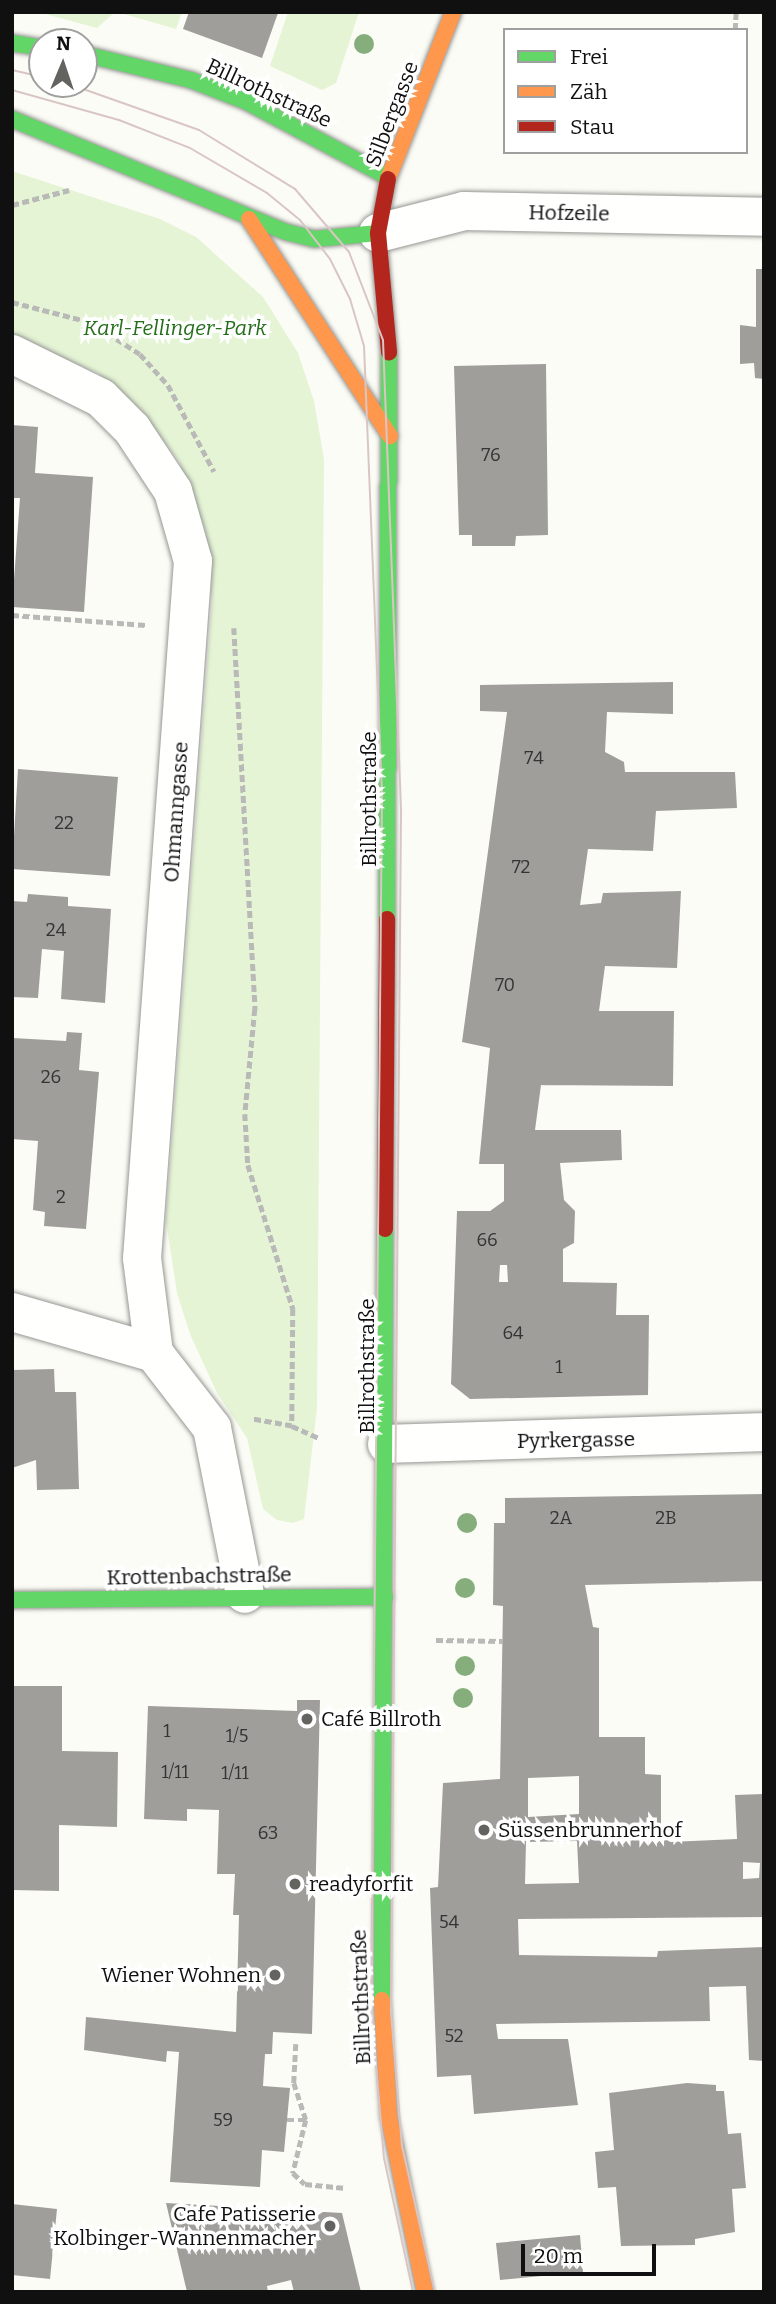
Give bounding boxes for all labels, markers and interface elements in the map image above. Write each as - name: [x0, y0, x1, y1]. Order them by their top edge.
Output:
- north arrow: [28, 28, 98, 98]
- legend: [503, 28, 748, 154]
- text: N: [56, 32, 71, 55]
- text: Frei: [570, 44, 608, 70]
- street label: Billrothstraße: [202, 53, 336, 133]
- street label: Silbergasse: [360, 58, 424, 170]
- text: Zäh: [570, 79, 608, 105]
- text: Stau: [570, 114, 614, 140]
- street label: Hofzeile: [528, 200, 610, 226]
- park label: Karl-Fellinger-Park: [83, 315, 267, 341]
- house number: 76: [481, 444, 501, 466]
- street label: Billrothstraße: [356, 731, 382, 867]
- street label: Ohmanngasse: [159, 741, 193, 883]
- house number: 74: [524, 747, 544, 769]
- house number: 22: [54, 812, 74, 834]
- house number: 72: [512, 856, 530, 878]
- house number: 24: [46, 919, 66, 941]
- house number: 70: [495, 974, 515, 996]
- house number: 26: [41, 1066, 61, 1088]
- house number: 2: [56, 1186, 66, 1208]
- house number: 66: [476, 1229, 498, 1251]
- street label: Billrothstraße: [354, 1298, 380, 1434]
- house number: 64: [502, 1322, 524, 1344]
- house number: 1: [555, 1356, 563, 1378]
- street label: Pyrkergasse: [517, 1426, 635, 1454]
- house number: 2A: [550, 1507, 572, 1529]
- house number: 2B: [655, 1507, 677, 1529]
- street label: Krottenbachstraße: [106, 1562, 292, 1590]
- place label: Café Billroth: [321, 1706, 441, 1732]
- marker: Café Billroth: [299, 1711, 315, 1727]
- house number: 1: [163, 1720, 171, 1742]
- house number: 1/5: [226, 1725, 248, 1747]
- house number: 1/11: [161, 1761, 189, 1783]
- house number: 1/11: [221, 1762, 249, 1784]
- place label: Süssenbrunnerhof: [498, 1817, 682, 1843]
- house number: 63: [258, 1822, 278, 1844]
- marker: Süssenbrunnerhof: [476, 1822, 492, 1838]
- place label: readyforfit: [309, 1871, 413, 1897]
- marker: readyforfit: [287, 1876, 303, 1892]
- house number: 54: [439, 1911, 459, 1933]
- street label: Billrothstraße: [346, 1929, 376, 2065]
- place label: Wiener Wohnen: [101, 1962, 261, 1988]
- marker: Wiener Wohnen: [267, 1967, 283, 1983]
- house number: 52: [444, 2025, 464, 2047]
- house number: 59: [213, 2109, 233, 2131]
- place label: Cafe Patisserie Kolbinger-Wannenmacher: [53, 2201, 316, 2251]
- marker: Cafe Patisserie Kolbinger-Wannenmacher: [322, 2218, 338, 2234]
- scale bar: [524, 2230, 659, 2274]
- text: 20 m: [534, 2243, 583, 2269]

